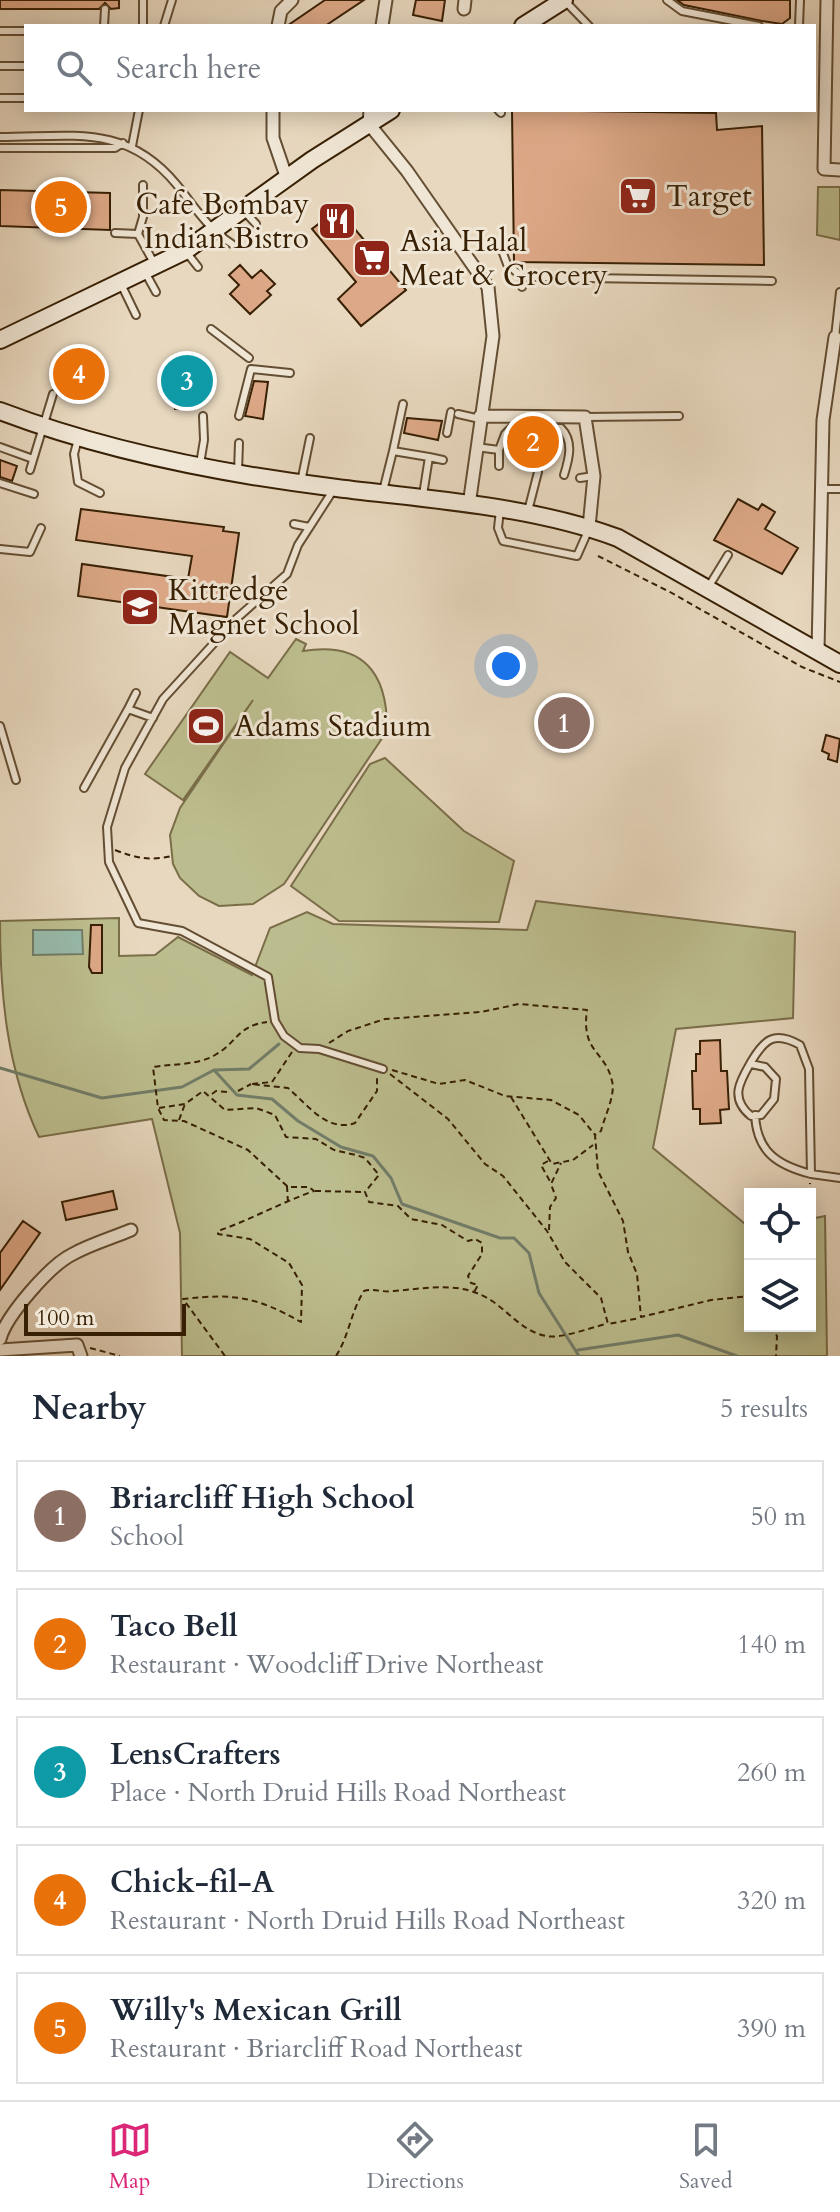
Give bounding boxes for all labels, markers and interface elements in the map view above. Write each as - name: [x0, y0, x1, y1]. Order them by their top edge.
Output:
- search box: [24, 24, 816, 112]
- icon: search: [52, 46, 96, 90]
- text: Search here: [116, 48, 261, 89]
- supermarket icon: Target: [617, 175, 659, 217]
- place label: Target: [666, 176, 752, 217]
- pin: 5: [35, 177, 87, 237]
- place label: Cafe Bombay Indian Bistro: [135, 184, 309, 259]
- restaurant icon: Cafe Bombay Indian Bistro: [316, 200, 358, 242]
- place label: Asia Halal Meat & Grocery: [400, 221, 608, 296]
- supermarket icon: Asia Halal Meat & Grocery: [351, 237, 393, 279]
- pin: 4: [53, 344, 105, 404]
- pin: 3: [161, 351, 213, 411]
- pin: 2: [507, 412, 559, 472]
- place label: Kittredge Magnet School: [168, 570, 360, 645]
- school or university icon: Kittredge Magnet School: [119, 586, 161, 628]
- your location: [486, 646, 526, 686]
- pin: 1: [538, 693, 590, 753]
- sports icon: Adams Stadium: [185, 705, 227, 747]
- place label: Adams Stadium: [234, 706, 432, 747]
- map controls: [744, 1188, 816, 1332]
- button: locate: [744, 1188, 816, 1260]
- button: layers: [744, 1260, 816, 1332]
- scale bar: [24, 1300, 186, 1336]
- text: 100 m: [36, 1303, 94, 1333]
- text: Nearby: [32, 1385, 147, 1431]
- text: 5 results: [720, 1391, 808, 1426]
- text: Briarcliff High School: [110, 1478, 415, 1519]
- text: 1: [53, 1499, 67, 1534]
- text: 50 m: [750, 1499, 806, 1534]
- text: School: [110, 1519, 184, 1554]
- text: Taco Bell: [110, 1606, 238, 1647]
- text: 2: [53, 1627, 67, 1662]
- text: 140 m: [737, 1627, 806, 1662]
- text: Restaurant · Woodcliff Drive Northeast: [110, 1647, 544, 1682]
- text: LensCrafters: [110, 1734, 281, 1775]
- text: 3: [53, 1755, 67, 1790]
- text: 260 m: [737, 1755, 806, 1790]
- text: Place · North Druid Hills Road Northeast: [110, 1775, 566, 1810]
- text: Chick-fil-A: [110, 1862, 274, 1903]
- text: 4: [53, 1883, 67, 1918]
- text: 320 m: [737, 1883, 806, 1918]
- text: Restaurant · North Druid Hills Road Northeast: [110, 1903, 625, 1938]
- text: Willy's Mexican Grill: [110, 1990, 402, 2031]
- text: 5: [53, 2011, 67, 2046]
- text: 390 m: [737, 2011, 806, 2046]
- text: Restaurant · Briarcliff Road Northeast: [110, 2031, 522, 2066]
- tab: Map: [108, 2118, 152, 2196]
- tab: Directions: [367, 2118, 464, 2196]
- tab: Saved: [679, 2118, 732, 2196]

